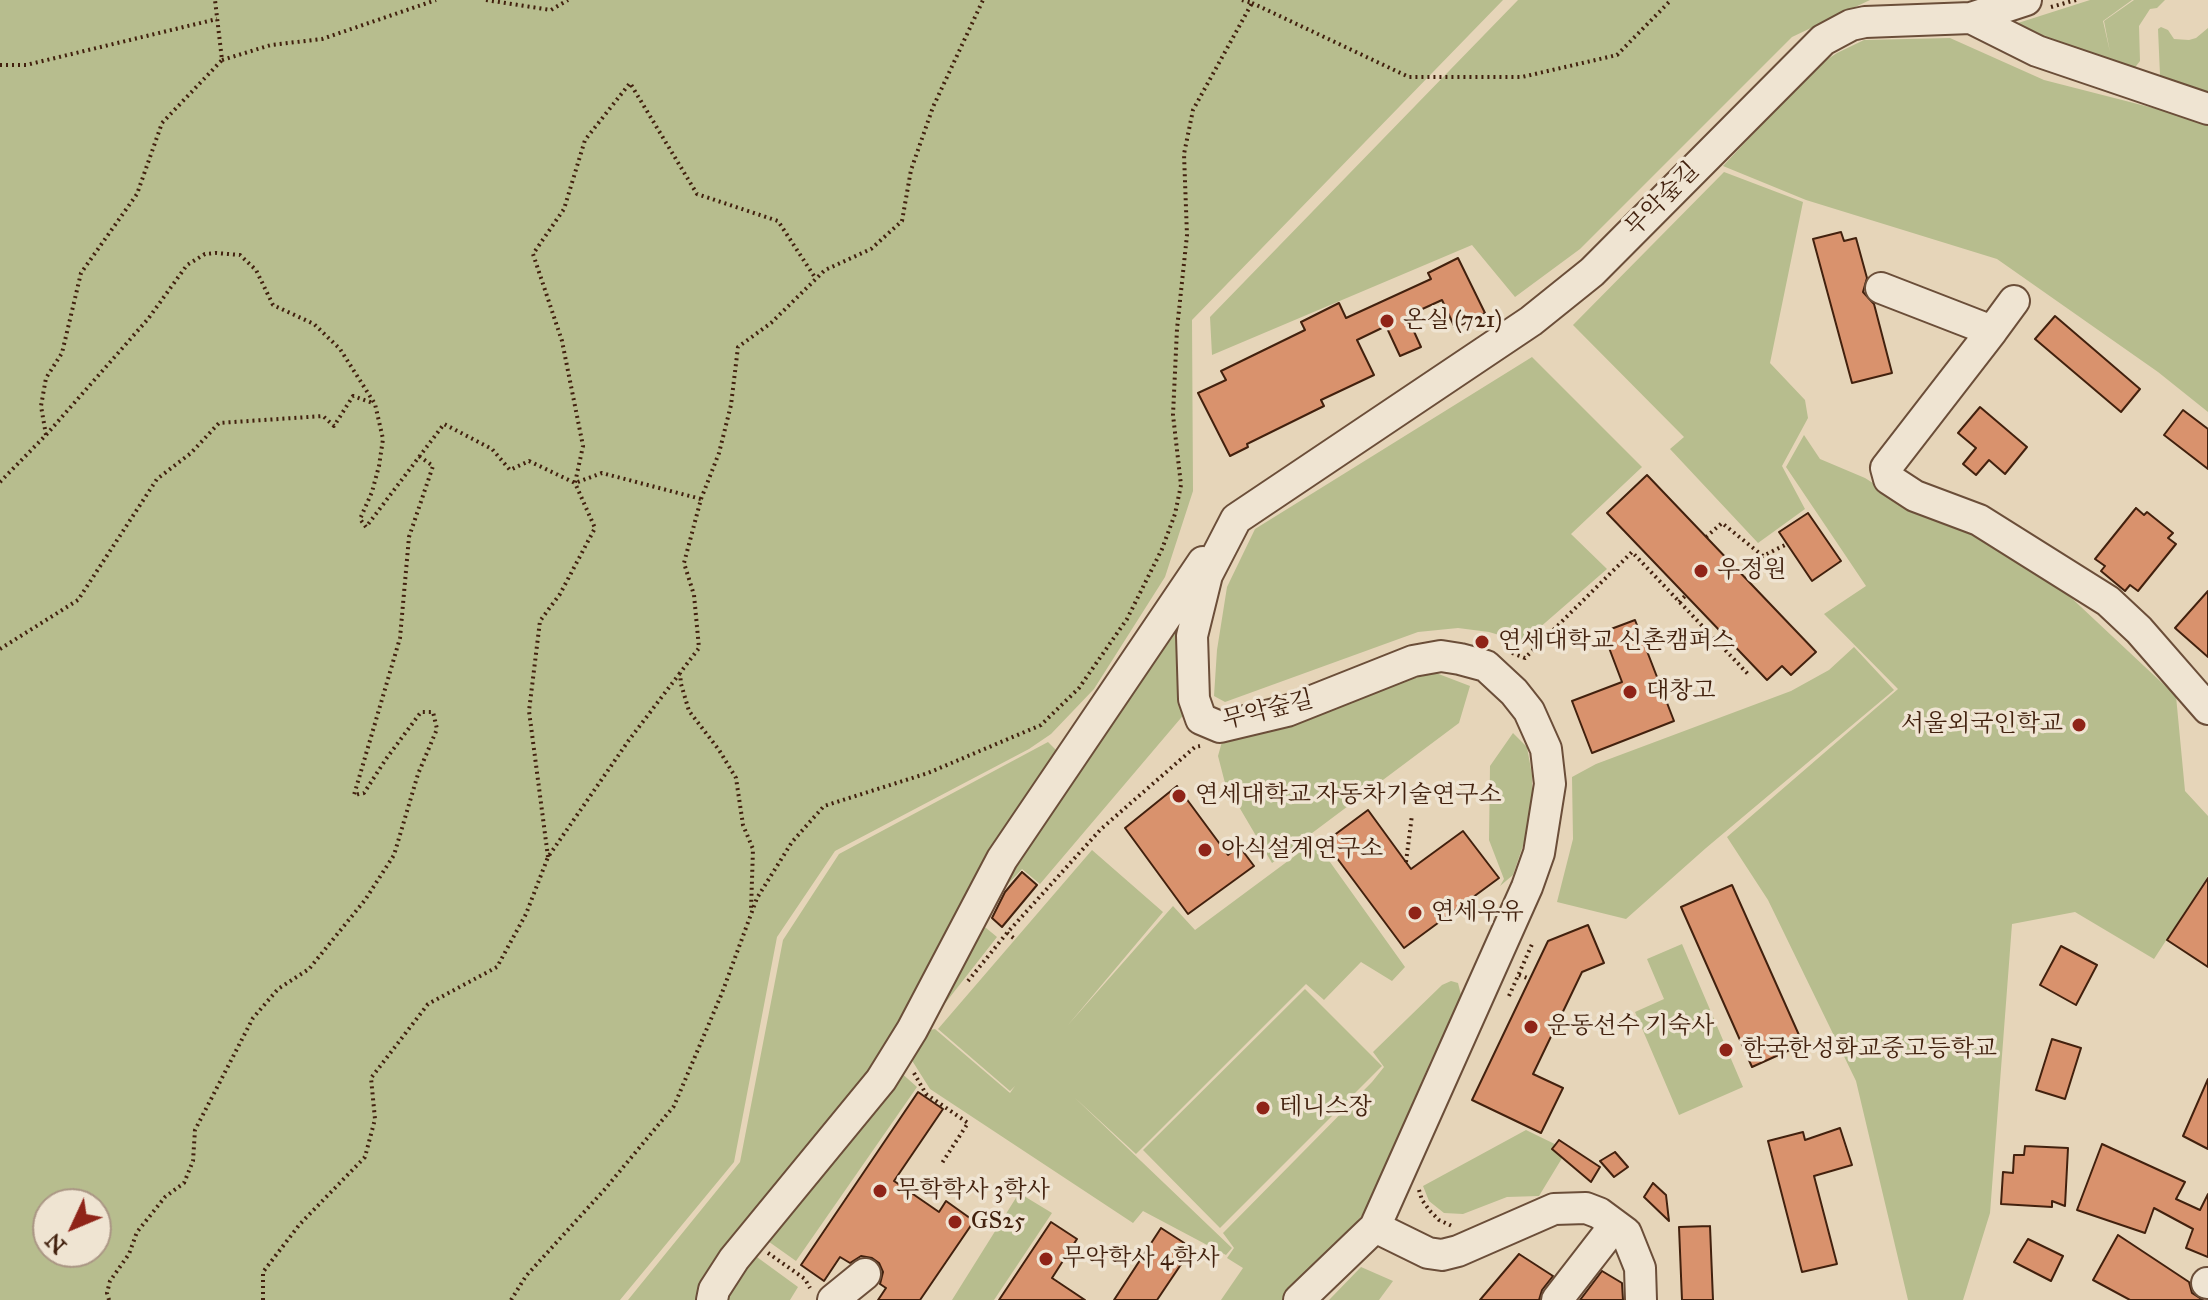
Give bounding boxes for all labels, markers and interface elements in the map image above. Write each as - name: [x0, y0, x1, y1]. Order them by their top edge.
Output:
- street label: 무악숲길: [1620, 157, 1706, 243]
- place label: 온실 (721): [1403, 307, 1502, 335]
- marker: 온실 (721): [1378, 312, 1396, 330]
- place label: 우정원: [1717, 557, 1787, 585]
- marker: 우정원: [1692, 562, 1710, 580]
- place label: 연세대학교 신촌캠퍼스: [1498, 628, 1735, 656]
- marker: 연세대학교 신촌캠퍼스: [1473, 633, 1491, 651]
- place label: 대창고: [1646, 678, 1716, 706]
- marker: 대창고: [1621, 683, 1639, 701]
- street label: 무악숲길: [1220, 686, 1316, 736]
- place label: 서울외국인학교: [1901, 711, 2063, 739]
- marker: 서울외국인학교: [2070, 716, 2088, 734]
- place label: 연세대학교 자동차기술연구소: [1195, 782, 1502, 810]
- marker: 연세대학교 자동차기술연구소: [1170, 787, 1188, 805]
- place label: 아식설계연구소: [1221, 836, 1383, 864]
- marker: 아식설계연구소: [1196, 841, 1214, 859]
- place label: 연세우유: [1431, 899, 1524, 927]
- marker: 연세우유: [1406, 904, 1424, 922]
- place label: 운동선수 기숙사: [1547, 1013, 1714, 1041]
- marker: 운동선수 기숙사: [1522, 1018, 1540, 1036]
- place label: 한국한성화교중고등학교: [1742, 1036, 1997, 1064]
- marker: 한국한성화교중고등학교: [1717, 1041, 1735, 1059]
- place label: 테니스장: [1279, 1094, 1372, 1122]
- marker: 테니스장: [1254, 1099, 1272, 1117]
- place label: 무학학사 3학사: [896, 1177, 1050, 1205]
- marker: 무학학사 3학사: [871, 1182, 889, 1200]
- north arrow: [32, 1188, 112, 1268]
- place label: GS25: [971, 1208, 1025, 1236]
- marker: GS25: [946, 1213, 964, 1231]
- text: N: [40, 1228, 72, 1260]
- place label: 무악학사 4학사: [1062, 1245, 1220, 1273]
- marker: 무악학사 4학사: [1037, 1250, 1055, 1268]

